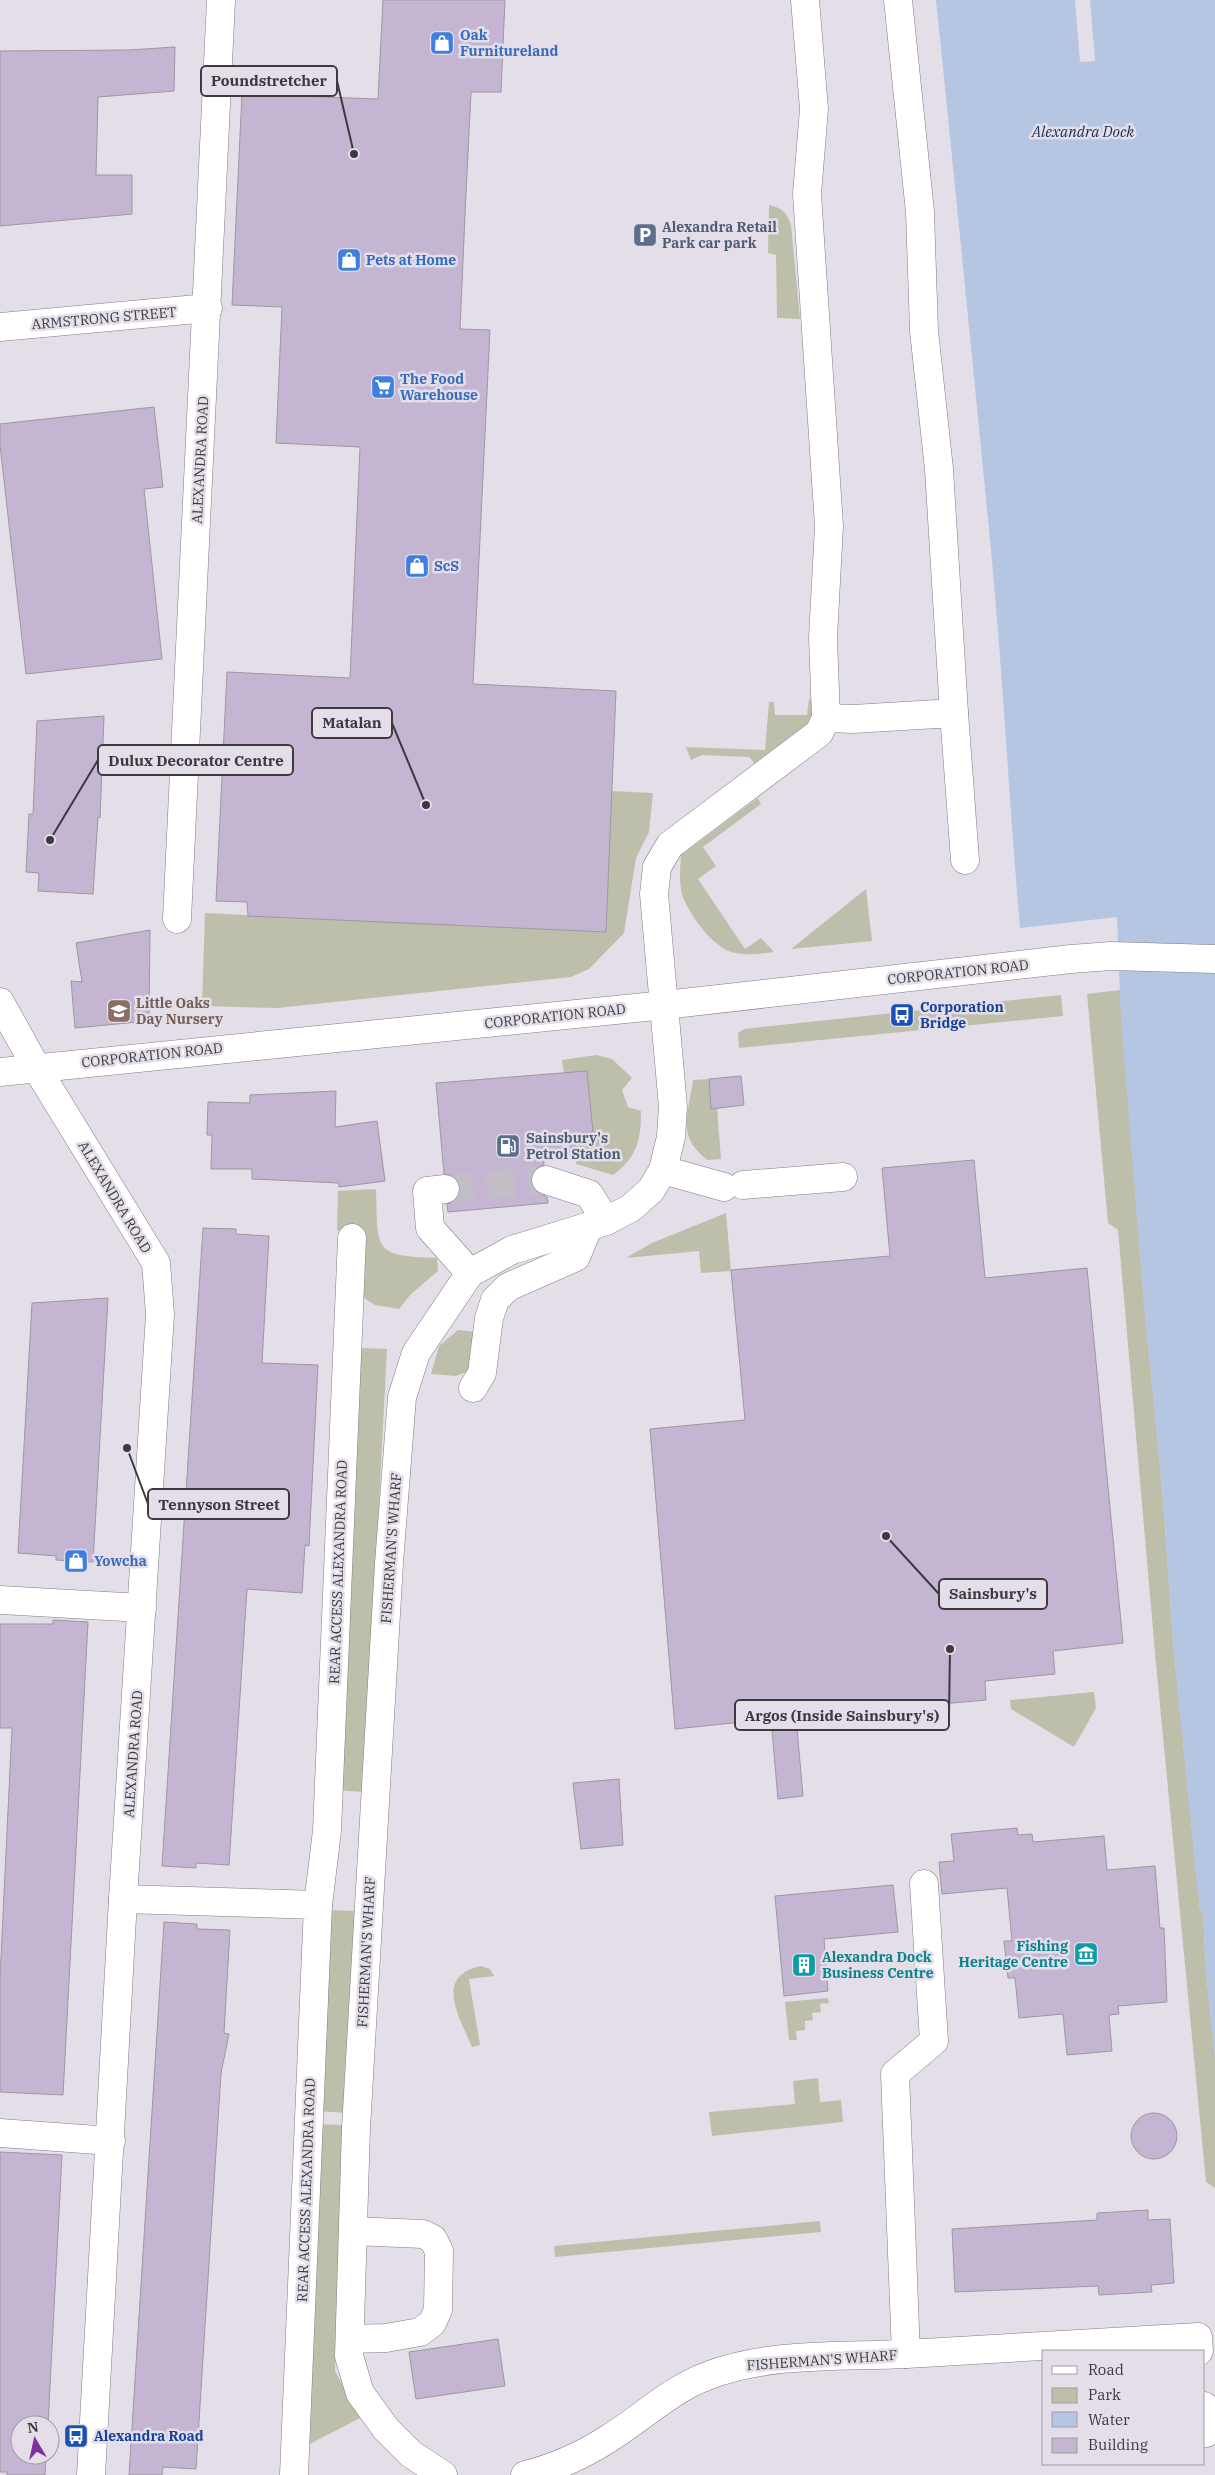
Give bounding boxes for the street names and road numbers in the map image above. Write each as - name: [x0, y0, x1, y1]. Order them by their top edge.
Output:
- street label: ARMSTRONG STREET: [31, 303, 177, 333]
- street label: ALEXANDRA ROAD: [188, 396, 212, 524]
- street label: CORPORATION ROAD: [886, 956, 1030, 988]
- street label: CORPORATION ROAD: [483, 1000, 627, 1032]
- street label: CORPORATION ROAD: [80, 1039, 224, 1071]
- street label: ALEXANDRA ROAD: [74, 1138, 156, 1256]
- street label: REAR ACCESS ALEXANDRA ROAD: [325, 1460, 351, 1684]
- street label: FISHERMAN'S WHARF: [377, 1472, 405, 1624]
- street label: ALEXANDRA ROAD: [120, 1690, 146, 1818]
- street label: FISHERMAN'S WHARF: [353, 1876, 379, 2028]
- street label: REAR ACCESS ALEXANDRA ROAD: [293, 2078, 319, 2302]
- street label: FISHERMAN'S WHARF: [746, 2346, 898, 2374]

